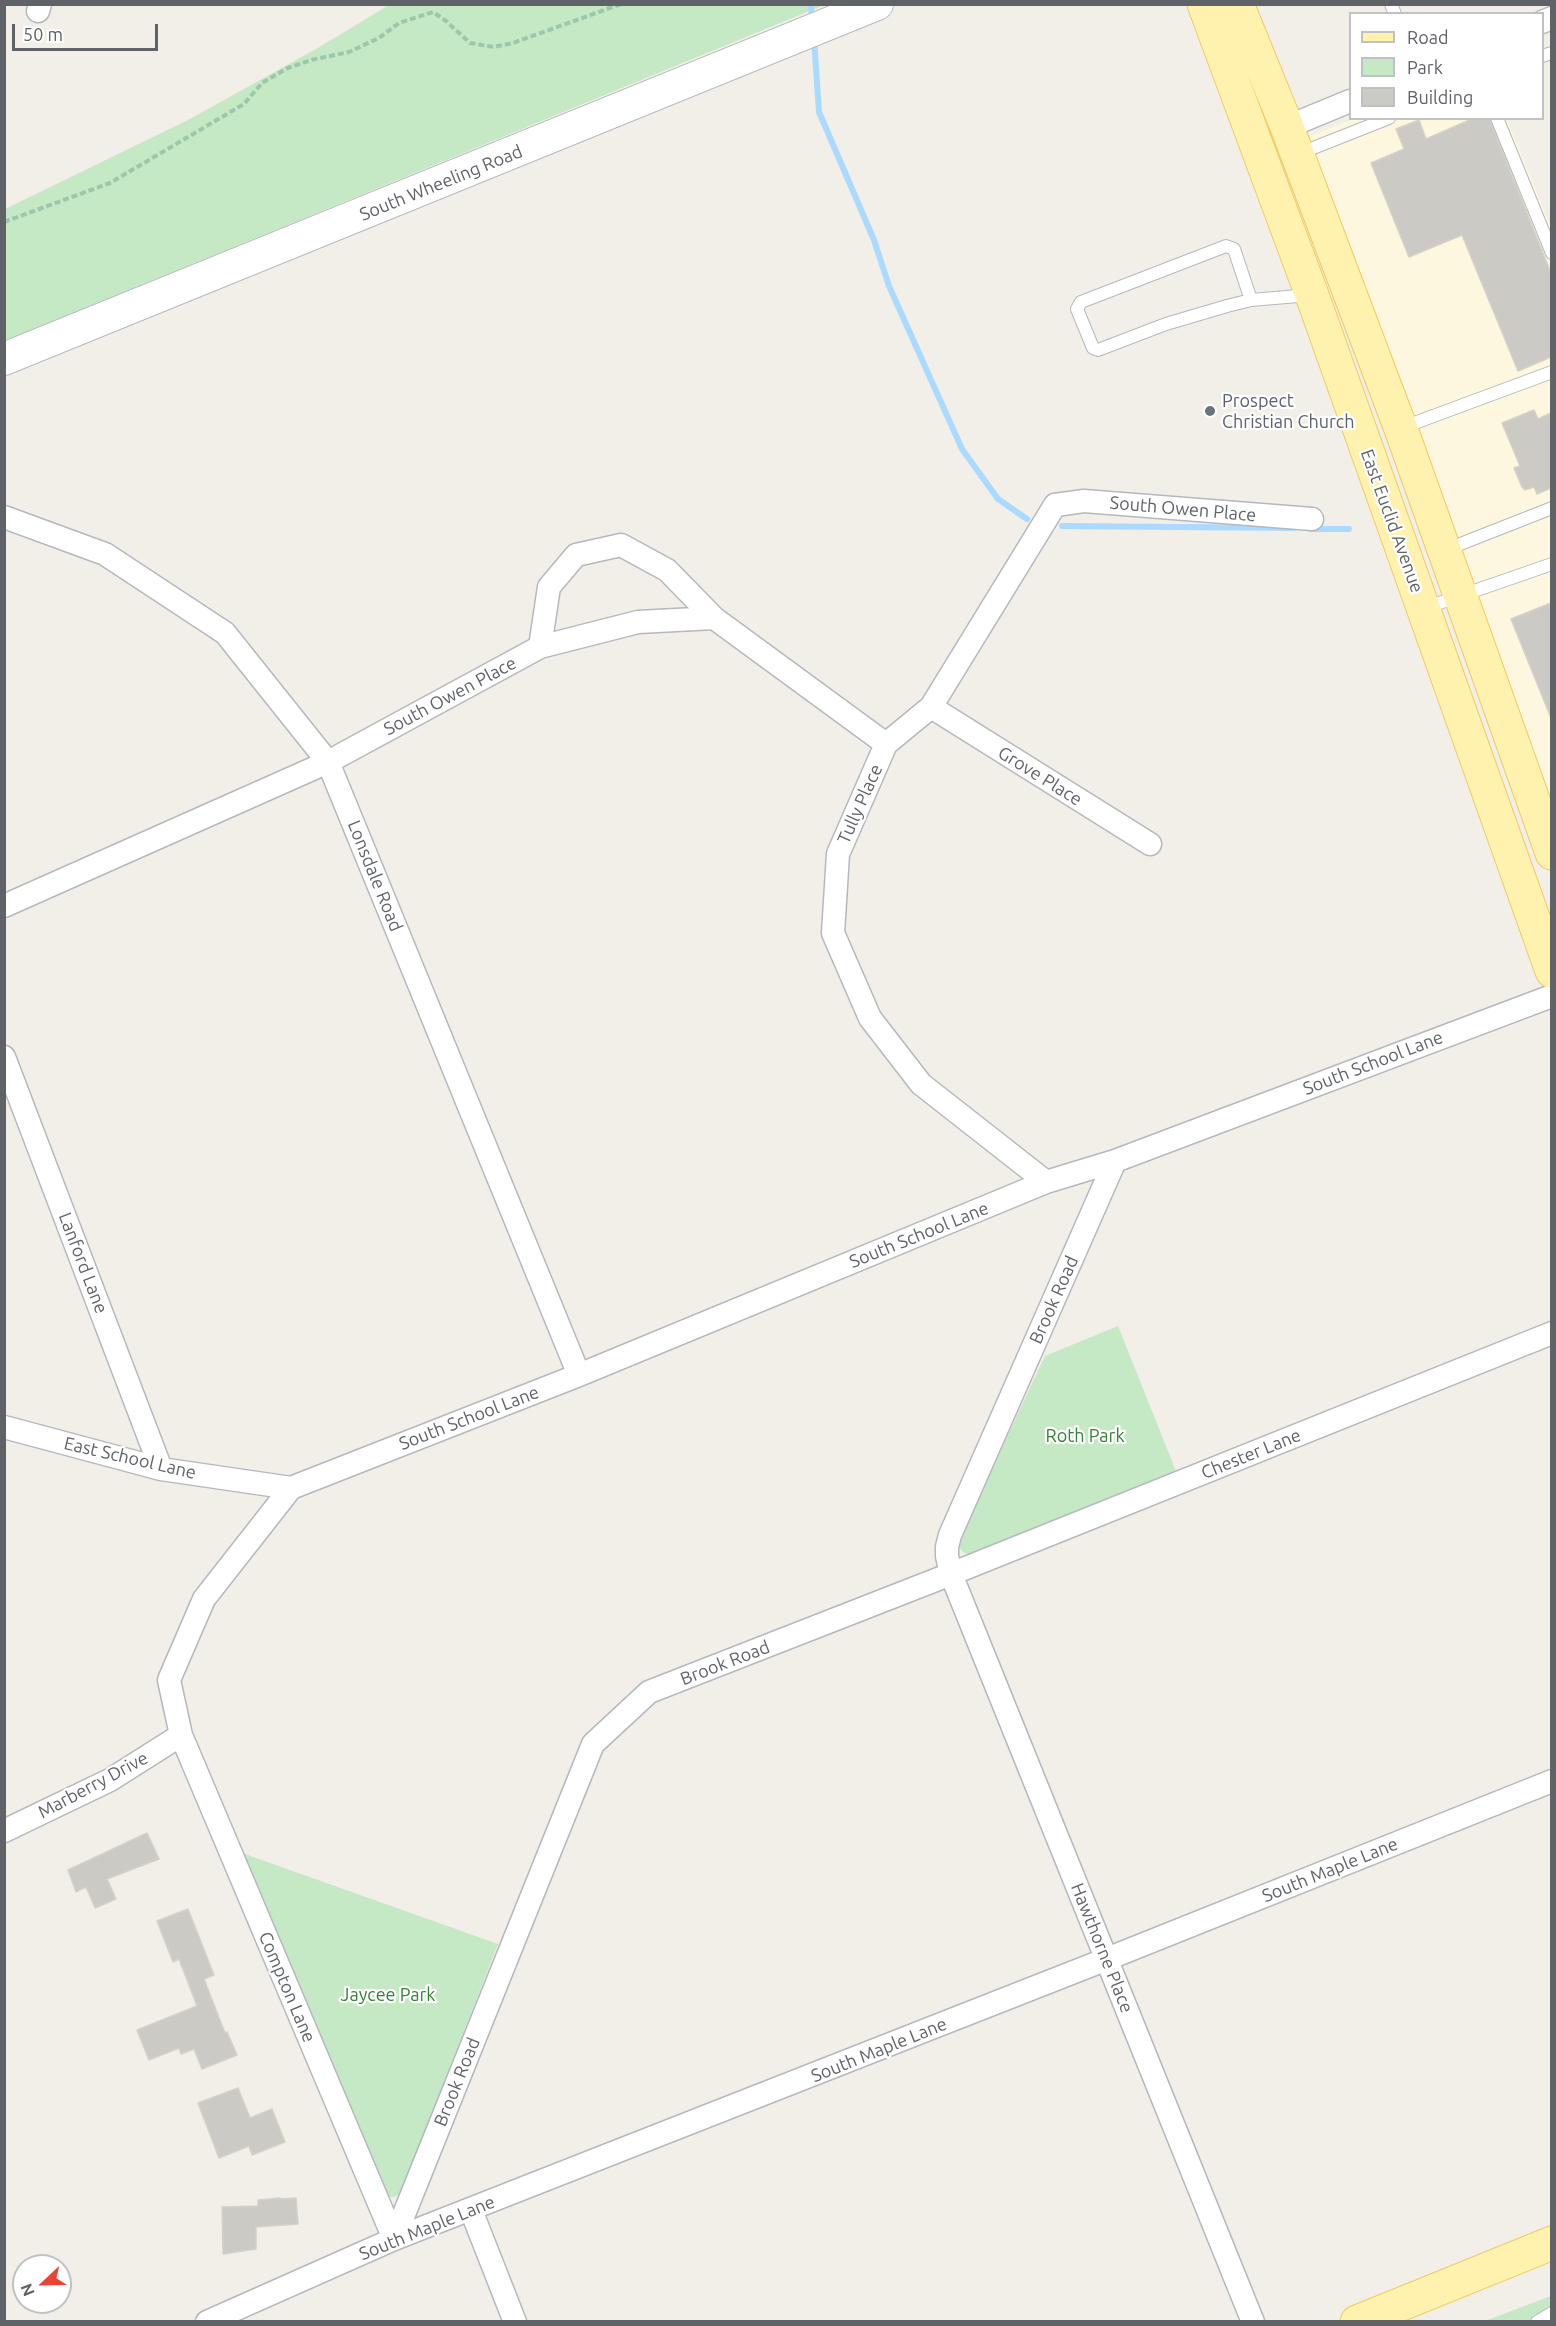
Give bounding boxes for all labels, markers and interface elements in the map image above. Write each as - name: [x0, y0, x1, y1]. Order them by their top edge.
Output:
- scale bar: [15, 12, 160, 50]
- legend: [1349, 12, 1544, 120]
- text: 50 m: [23, 24, 63, 44]
- text: Road: [1407, 27, 1449, 47]
- text: Park: [1407, 57, 1443, 77]
- text: Building: [1407, 87, 1473, 107]
- street label: South Wheeling Road: [356, 140, 526, 226]
- place label: Prospect Christian Church: [1222, 390, 1354, 432]
- marker: Prospect Christian Church: [1203, 404, 1217, 418]
- street label: East Euclid Avenue: [1356, 446, 1428, 596]
- street label: South Owen Place: [1109, 492, 1257, 526]
- street label: South Owen Place: [380, 652, 520, 740]
- street label: Grove Place: [994, 742, 1086, 810]
- street label: Tully Place: [833, 761, 887, 847]
- street label: Lonsdale Road: [343, 817, 407, 935]
- street label: South School Lane: [1300, 1026, 1446, 1100]
- street label: South School Lane: [846, 1197, 992, 1273]
- street label: Lanford Lane: [54, 1210, 112, 1316]
- street label: Brook Road: [1025, 1253, 1083, 1347]
- street label: South School Lane: [396, 1381, 542, 1455]
- street label: Chester Lane: [1198, 1424, 1304, 1484]
- park label: Roth Park: [1046, 1425, 1124, 1447]
- street label: East School Lane: [62, 1432, 198, 1484]
- street label: Brook Road: [677, 1636, 773, 1690]
- street label: Marberry Drive: [34, 1747, 152, 1823]
- street label: South Maple Lane: [1259, 1833, 1401, 1907]
- street label: Hawthorne Place: [1066, 1880, 1138, 2016]
- street label: Compton Lane: [254, 1928, 320, 2046]
- park label: Jaycee Park: [341, 1984, 435, 2006]
- street label: South Maple Lane: [808, 2013, 950, 2087]
- street label: Brook Road: [429, 2034, 485, 2130]
- street label: South Maple Lane: [356, 2191, 498, 2265]
- north arrow: [12, 2254, 72, 2314]
- text: N: [17, 2281, 38, 2299]

